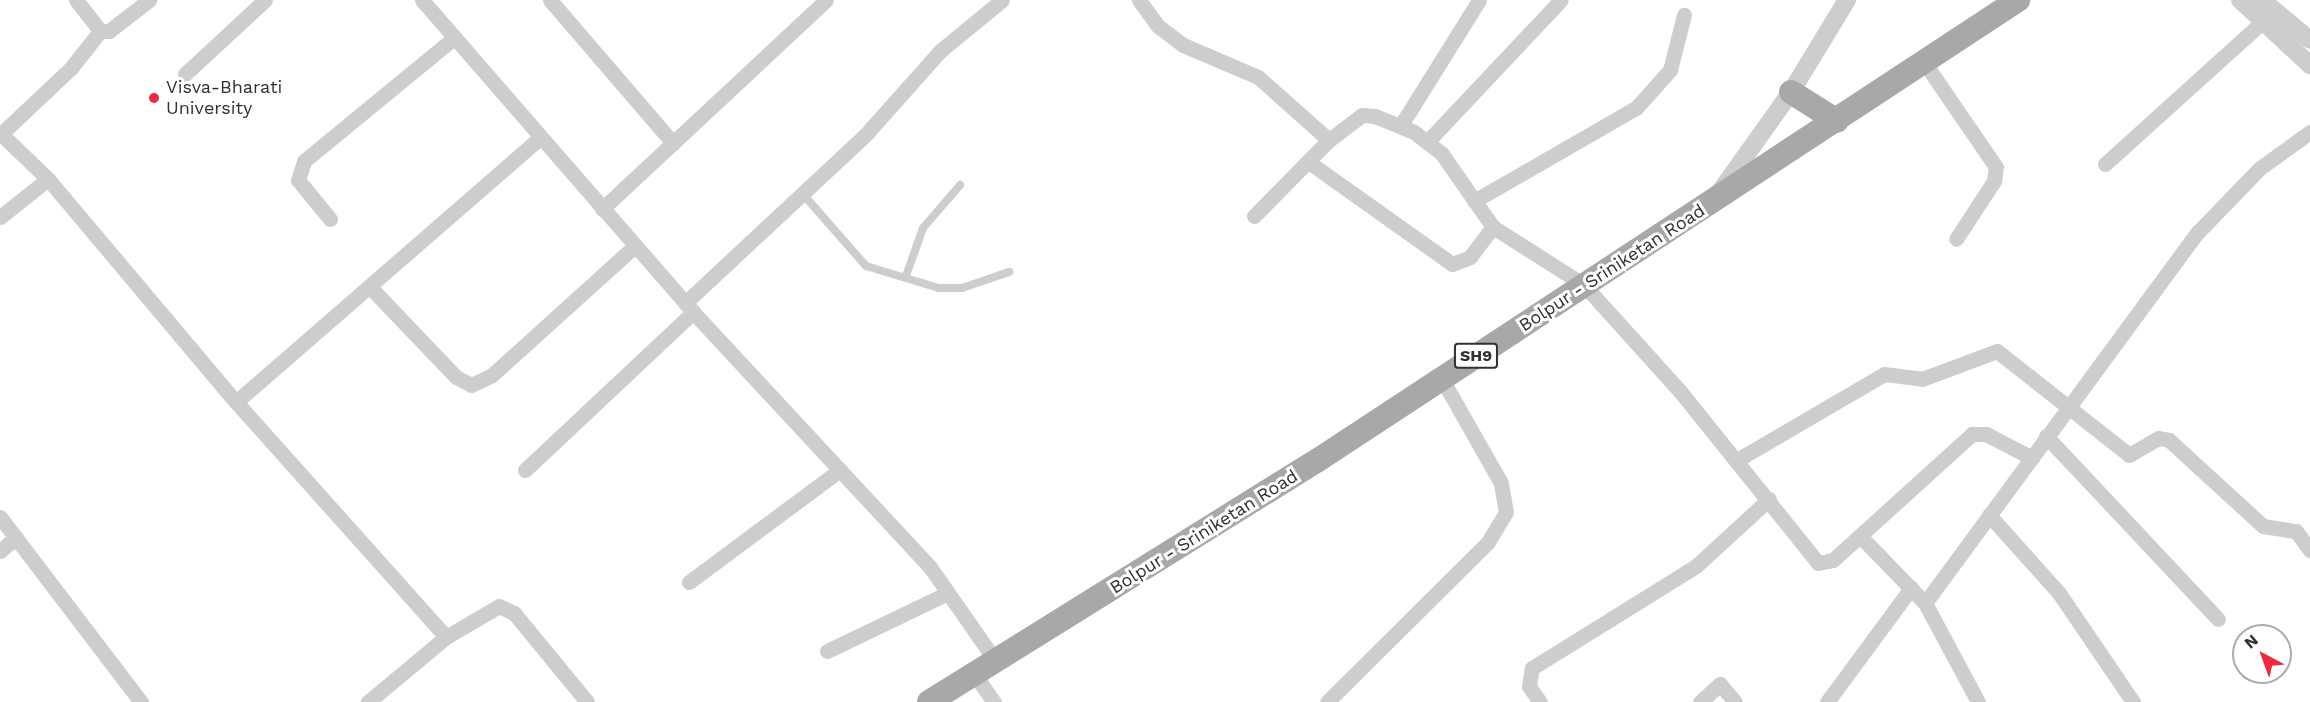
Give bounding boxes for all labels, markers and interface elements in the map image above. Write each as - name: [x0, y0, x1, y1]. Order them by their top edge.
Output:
- place label: Visva-Bharati University: [166, 77, 282, 119]
- marker: Visva-Bharati University: [147, 91, 161, 105]
- street label: Bolpur - Sriniketan Road: [1515, 200, 1709, 336]
- road number: SH9: [1454, 343, 1498, 369]
- street label: Bolpur - Sriniketan Road: [1106, 465, 1302, 599]
- north arrow: [2232, 624, 2292, 684]
- text: N: [2240, 630, 2262, 653]

